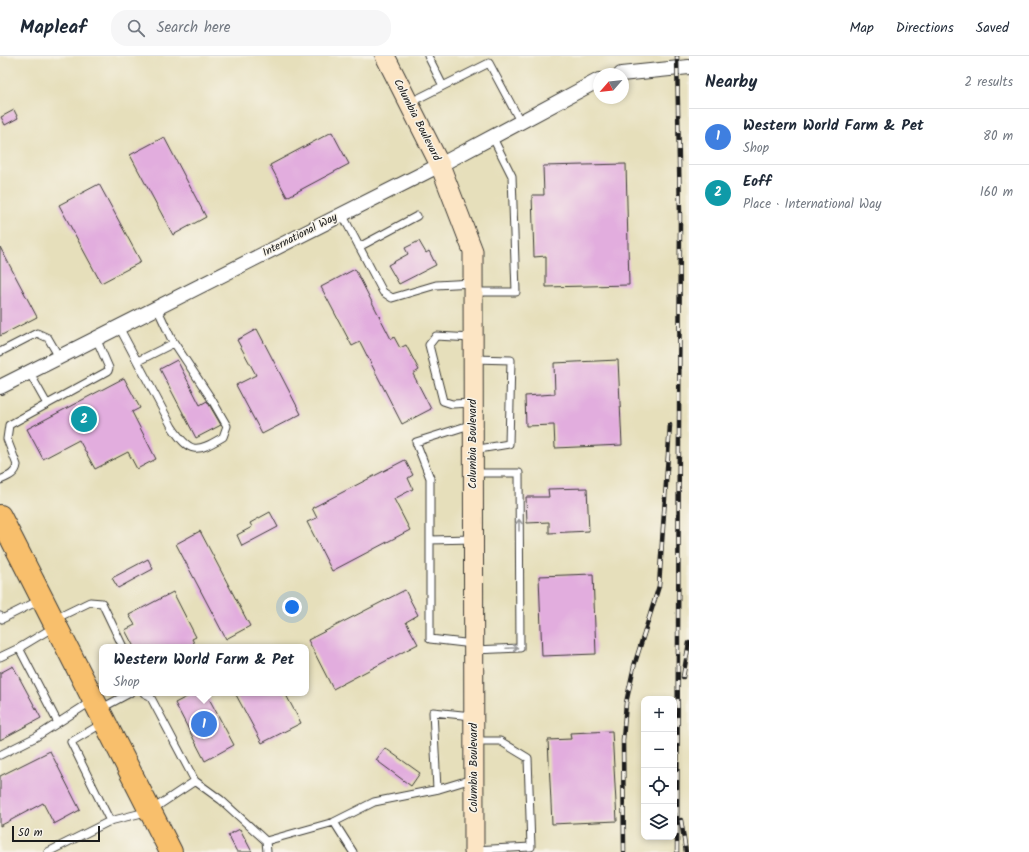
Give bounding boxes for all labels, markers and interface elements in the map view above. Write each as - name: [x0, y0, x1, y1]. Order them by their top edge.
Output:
- search box: [111, 10, 391, 46]
- text: Mapleaf: [20, 13, 87, 43]
- text: Search here: [157, 16, 231, 40]
- icon: search: [125, 17, 147, 39]
- text: Map: [849, 17, 874, 39]
- text: Directions: [896, 17, 954, 39]
- text: Saved: [976, 17, 1009, 39]
- north arrow: [593, 68, 629, 104]
- text: Nearby: [705, 69, 757, 96]
- text: 2 results: [965, 72, 1013, 93]
- street label: Columbia Boulevard: [389, 76, 446, 165]
- text: Western World Farm & Pet: [743, 114, 924, 138]
- text: 1: [716, 126, 720, 147]
- text: 80 m: [983, 126, 1013, 147]
- text: Shop: [743, 138, 769, 159]
- text: Eoff: [743, 170, 771, 194]
- text: 2: [714, 182, 722, 203]
- text: 160 m: [980, 182, 1013, 203]
- text: Place · International Way: [743, 194, 881, 215]
- street label: International Way: [259, 208, 341, 262]
- street label: Columbia Boulevard: [464, 398, 482, 489]
- pin: 2: [71, 404, 97, 434]
- one-way arrow: [515, 519, 523, 532]
- your location: [282, 597, 302, 617]
- popup: [99, 644, 309, 696]
- one-way arrow: [505, 644, 518, 652]
- text: Western World Farm & Pet: [114, 648, 294, 672]
- text: Shop: [114, 672, 140, 693]
- map controls: [641, 696, 677, 840]
- button: +: [641, 696, 677, 732]
- pin: 1: [191, 709, 217, 739]
- street label: Columbia Boulevard: [465, 722, 483, 813]
- button: −: [641, 732, 677, 768]
- button: locate: [641, 768, 677, 804]
- button: layers: [641, 804, 677, 840]
- scale bar: [12, 824, 100, 843]
- text: 50 m: [18, 824, 43, 842]

